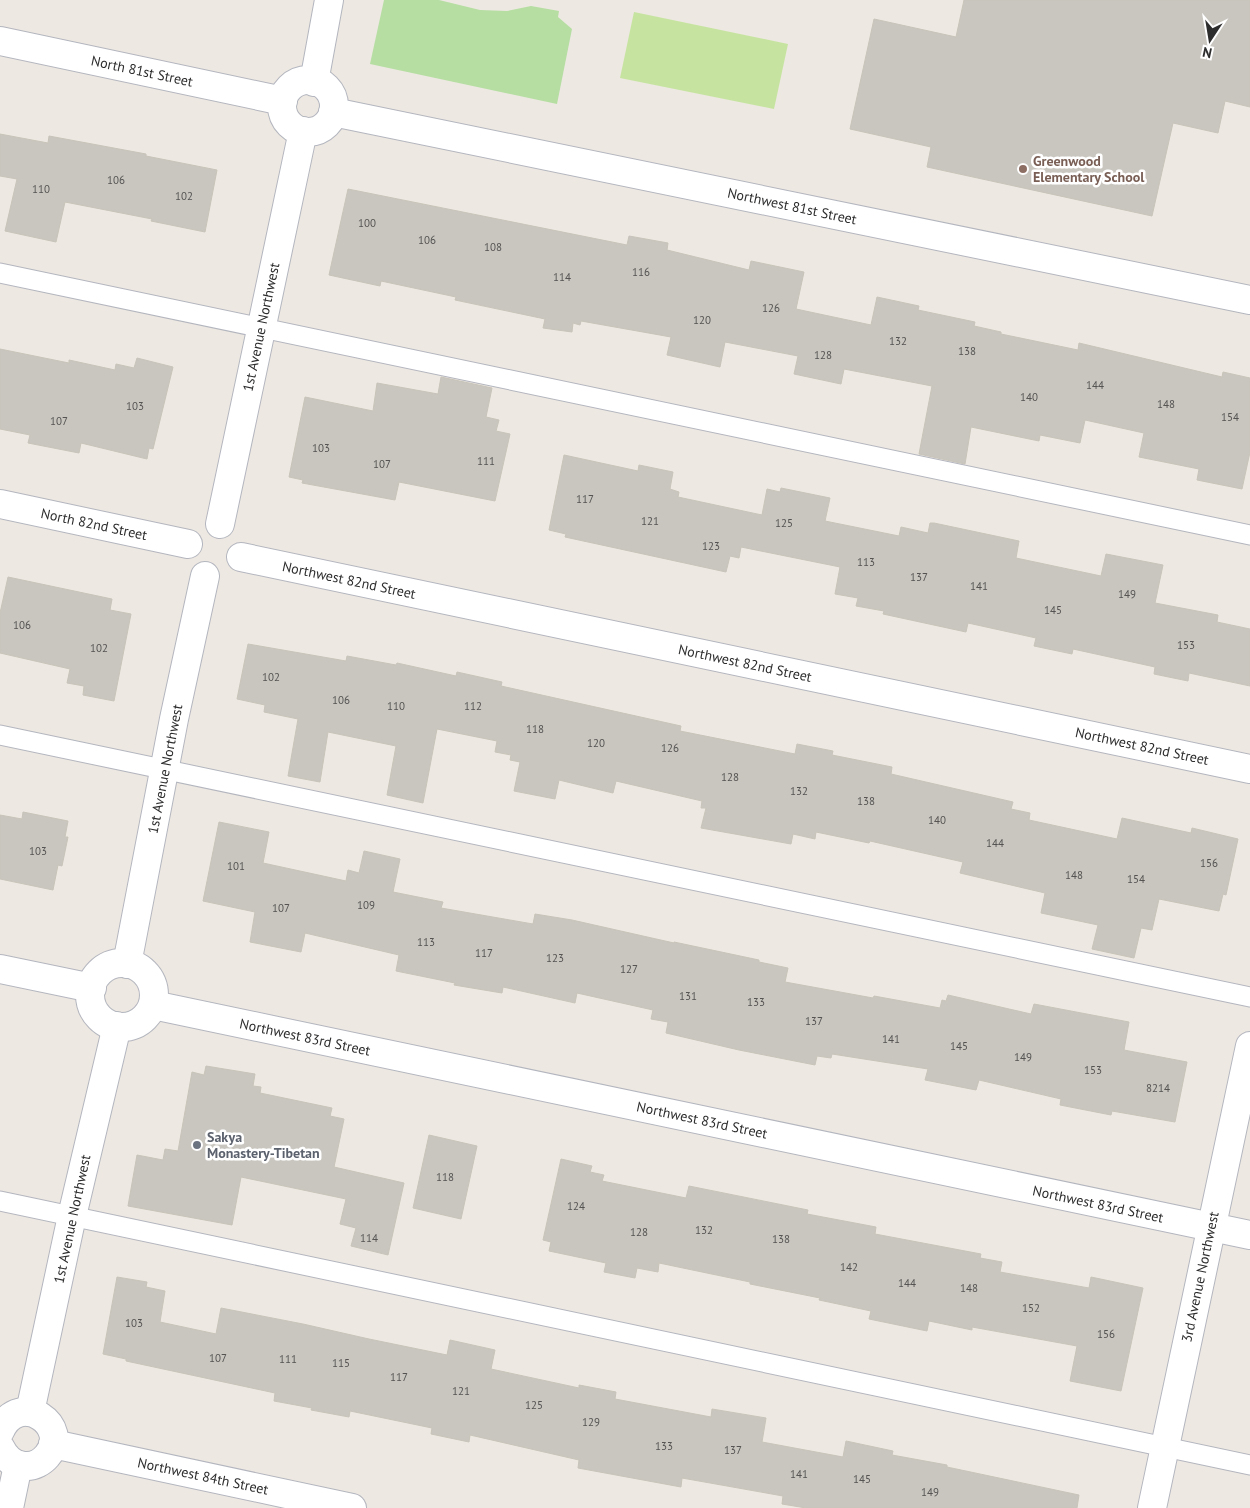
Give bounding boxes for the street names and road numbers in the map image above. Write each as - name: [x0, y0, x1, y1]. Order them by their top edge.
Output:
- street label: North 81st Street: [89, 51, 195, 91]
- street label: Northwest 81st Street: [726, 184, 858, 229]
- street label: 1st Avenue Northwest: [239, 261, 284, 393]
- street label: North 82nd Street: [39, 504, 149, 544]
- street label: Northwest 82nd Street: [281, 557, 418, 603]
- street label: Northwest 82nd Street: [677, 640, 814, 686]
- street label: 1st Avenue Northwest: [144, 703, 186, 835]
- street label: Northwest 82nd Street: [1074, 723, 1211, 769]
- street label: Northwest 83rd Street: [238, 1014, 372, 1060]
- street label: Northwest 83rd Street: [635, 1097, 769, 1143]
- street label: 1st Avenue Northwest: [50, 1153, 95, 1285]
- street label: Northwest 83rd Street: [1031, 1181, 1165, 1227]
- street label: 3rd Avenue Northwest: [1177, 1210, 1223, 1344]
- street label: Northwest 84th Street: [136, 1453, 270, 1499]

